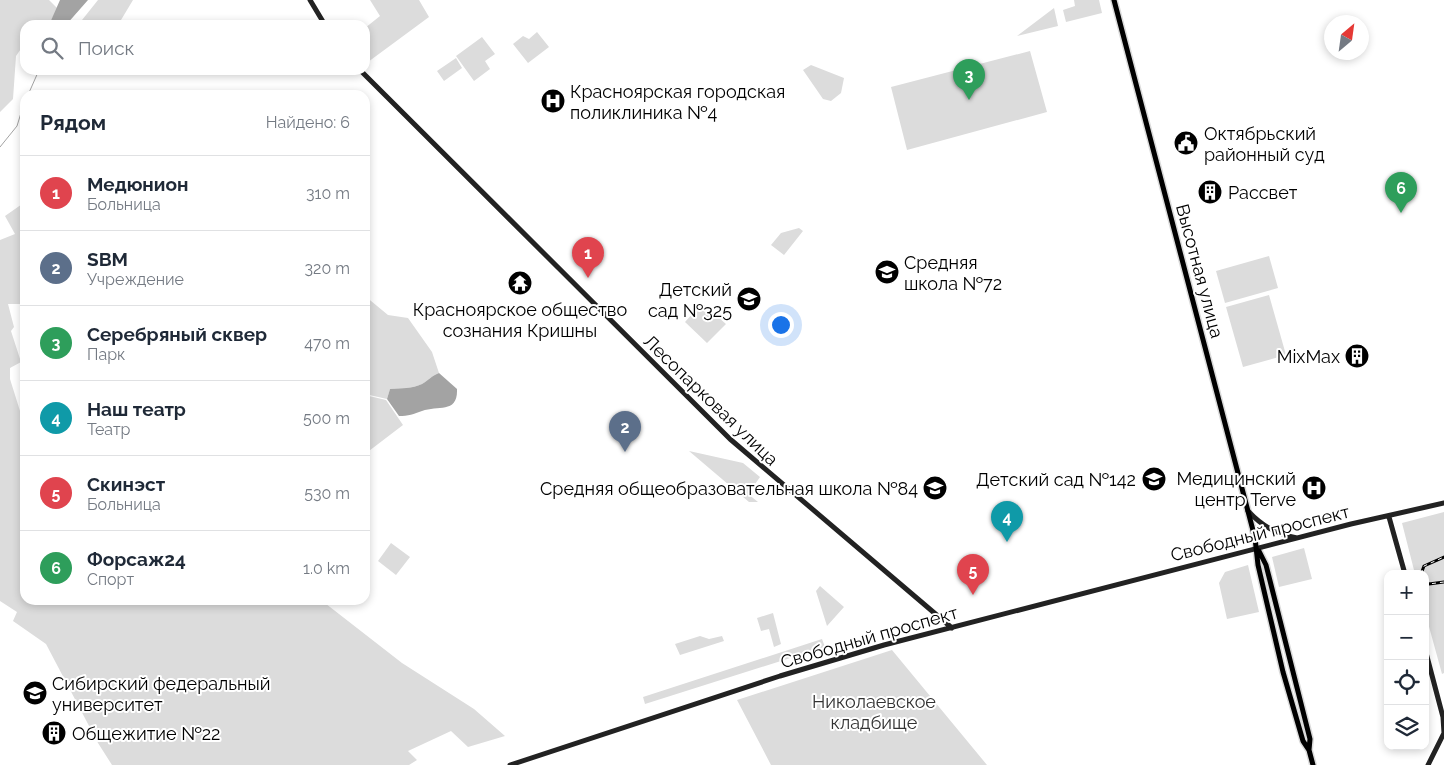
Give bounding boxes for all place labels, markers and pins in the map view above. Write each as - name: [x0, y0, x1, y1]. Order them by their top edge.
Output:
- pin: 3: [953, 59, 985, 100]
- place label: Красноярская городская поликлиника №4: [570, 81, 785, 123]
- hospital icon: Красноярская городская поликлиника №4: [540, 88, 566, 114]
- place label: Октябрьский районный суд: [1204, 123, 1325, 165]
- public building icon: Октябрьский районный суд: [1173, 130, 1199, 156]
- pin: 6: [1385, 172, 1417, 213]
- building icon: Рассвет: [1197, 179, 1223, 205]
- place label: Рассвет: [1228, 182, 1298, 203]
- pin: 1: [572, 237, 604, 278]
- place label: Средняя школа №72: [904, 252, 1002, 294]
- school or university icon: Средняя школа №72: [874, 259, 900, 285]
- temple icon: Красноярское общество сознания Кришны: [507, 270, 533, 296]
- place label: Детский сад №325: [648, 279, 732, 321]
- school or university icon: Детский сад №325: [736, 286, 762, 312]
- place label: Красноярское общество сознания Кришны: [413, 299, 627, 341]
- building icon: MixMax: [1344, 343, 1370, 369]
- place label: MixMax: [1277, 346, 1340, 367]
- pin: 2: [609, 411, 641, 452]
- school or university icon: Детский сад №142: [1141, 466, 1167, 492]
- place label: Медицинский центр Terve: [1176, 468, 1296, 510]
- place label: Детский сад №142: [976, 469, 1136, 490]
- school or university icon: Средняя общеобразовательная школа №84: [922, 475, 948, 501]
- hospital icon: Медицинский центр Terve: [1301, 475, 1327, 501]
- place label: Средняя общеобразовательная школа №84: [540, 478, 918, 499]
- pin: 4: [991, 501, 1023, 542]
- pin: 5: [957, 554, 989, 595]
- place label: Сибирский федеральный университет: [52, 673, 270, 715]
- school or university icon: Сибирский федеральный университет: [22, 680, 48, 706]
- building icon: Общежитие №22: [41, 720, 67, 746]
- place label: Общежитие №22: [72, 723, 220, 744]

